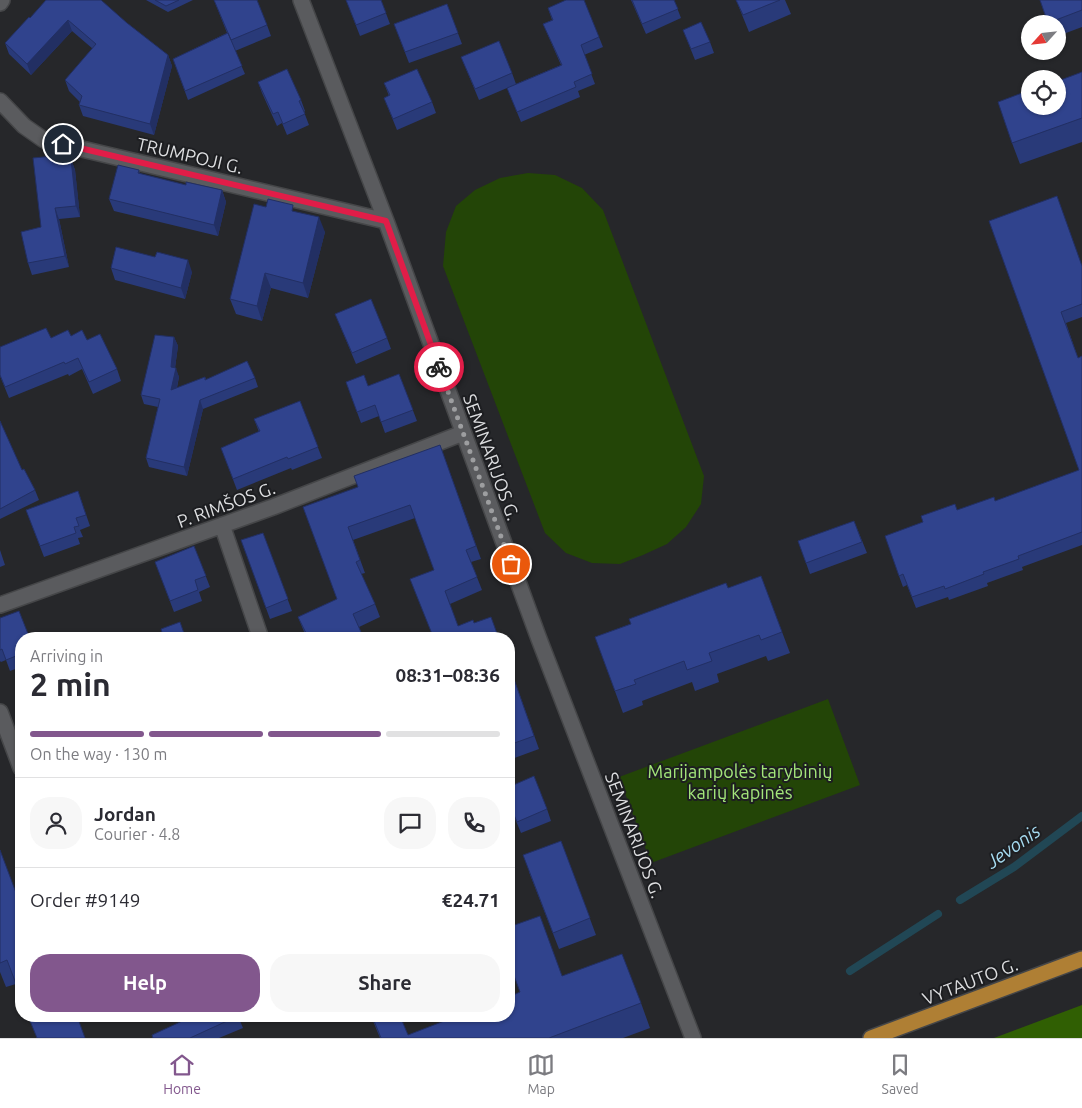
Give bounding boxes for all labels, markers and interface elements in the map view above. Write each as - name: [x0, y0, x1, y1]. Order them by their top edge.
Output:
- north arrow: [1021, 15, 1066, 60]
- map controls: [1021, 15, 1066, 115]
- button: locate: [1021, 70, 1066, 115]
- pin: [42, 123, 84, 165]
- icon: home: [49, 130, 77, 158]
- street label: TRUMPOJI G.: [135, 133, 245, 177]
- courier: [414, 342, 464, 392]
- icon: bike: [425, 353, 453, 381]
- street label: SEMINARIJOS G.: [460, 391, 524, 523]
- street label: P. RIMŠOS G.: [174, 476, 278, 531]
- pin: [490, 543, 532, 585]
- icon: bag: [497, 550, 525, 578]
- text: Arriving in: [30, 647, 103, 665]
- text: 08:31–08:36: [395, 664, 500, 686]
- text: 2 min: [30, 666, 111, 702]
- text: On the way · 130 m: [30, 745, 167, 763]
- park label: Marijampolės tarybinių karių kapinės: [648, 761, 832, 802]
- street label: SEMINARIJOS G.: [602, 769, 668, 901]
- button: person: [30, 797, 82, 849]
- button: chat: [384, 797, 436, 849]
- button: phone: [448, 797, 500, 849]
- text: Jordan: [94, 803, 156, 825]
- water label: Jevonis: [981, 819, 1044, 873]
- text: Courier · 4.8: [94, 825, 180, 843]
- text: Order #9149: [30, 889, 140, 911]
- text: €24.71: [442, 889, 500, 911]
- button: Help: [30, 954, 260, 1012]
- button: Share: [270, 954, 500, 1012]
- street label: VYTAUTO G.: [920, 954, 1020, 1008]
- tab: Home: [163, 1051, 201, 1097]
- tab: Map: [527, 1051, 555, 1097]
- tab: Saved: [882, 1051, 919, 1097]

